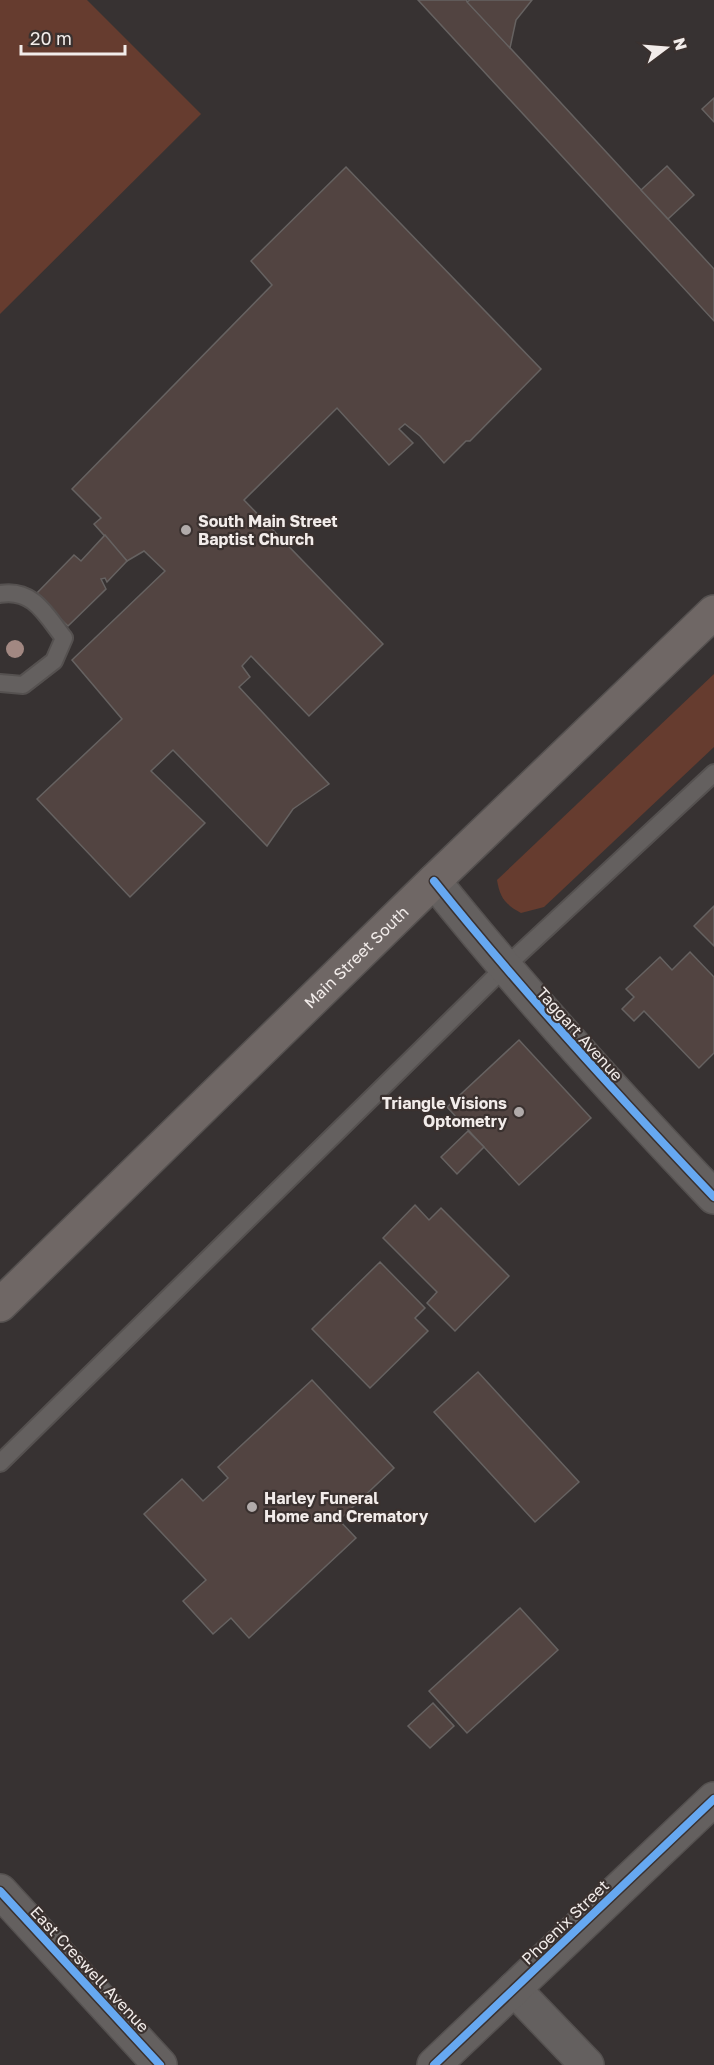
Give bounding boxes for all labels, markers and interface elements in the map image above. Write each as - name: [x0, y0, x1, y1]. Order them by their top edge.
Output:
- scale bar: [21, 18, 124, 56]
- north arrow: [636, 18, 696, 78]
- text: 20 m: [30, 27, 72, 49]
- text: N: [669, 35, 692, 52]
- place label: South Main Street Baptist Church: [198, 511, 338, 549]
- marker: South Main Street Baptist Church: [179, 523, 193, 537]
- street label: Main Street South: [300, 902, 413, 1012]
- street label: Taggart Avenue: [533, 983, 627, 1085]
- place label: Triangle Visions Optometry: [382, 1093, 507, 1131]
- marker: Triangle Visions Optometry: [512, 1105, 526, 1119]
- place label: Harley Funeral Home and Crematory: [264, 1488, 429, 1526]
- marker: Harley Funeral Home and Crematory: [245, 1500, 259, 1514]
- street label: Phoenix Street: [517, 1875, 613, 1969]
- street label: East Creswell Avenue: [26, 1902, 154, 2036]

